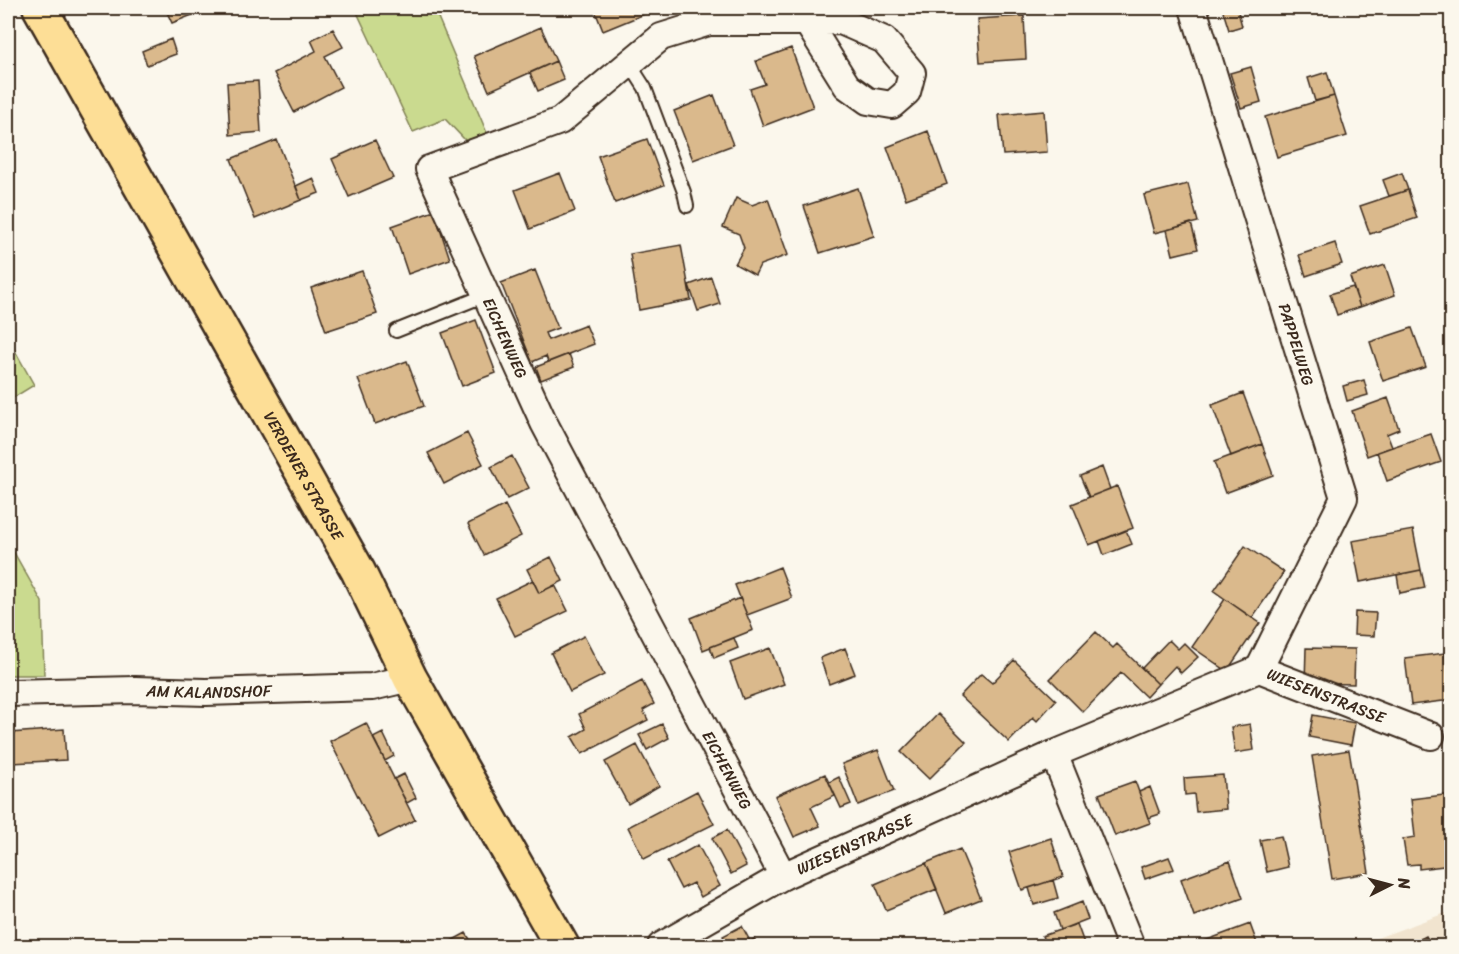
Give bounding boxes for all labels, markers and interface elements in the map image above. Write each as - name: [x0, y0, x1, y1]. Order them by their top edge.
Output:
- street label: EICHENWEG: [474, 293, 536, 383]
- street label: PAPPELWEG: [1270, 299, 1323, 389]
- street label: VERDENER STRASSE: [256, 406, 353, 547]
- street label: WIESENSTRASSE: [1263, 659, 1391, 732]
- street label: AM KALANDSHOF: [145, 675, 273, 707]
- street label: EICHENWEG: [694, 725, 760, 815]
- street label: WIESENSTRASSE: [791, 804, 919, 883]
- north arrow: [1360, 855, 1420, 915]
- text: N: [1389, 875, 1420, 891]

